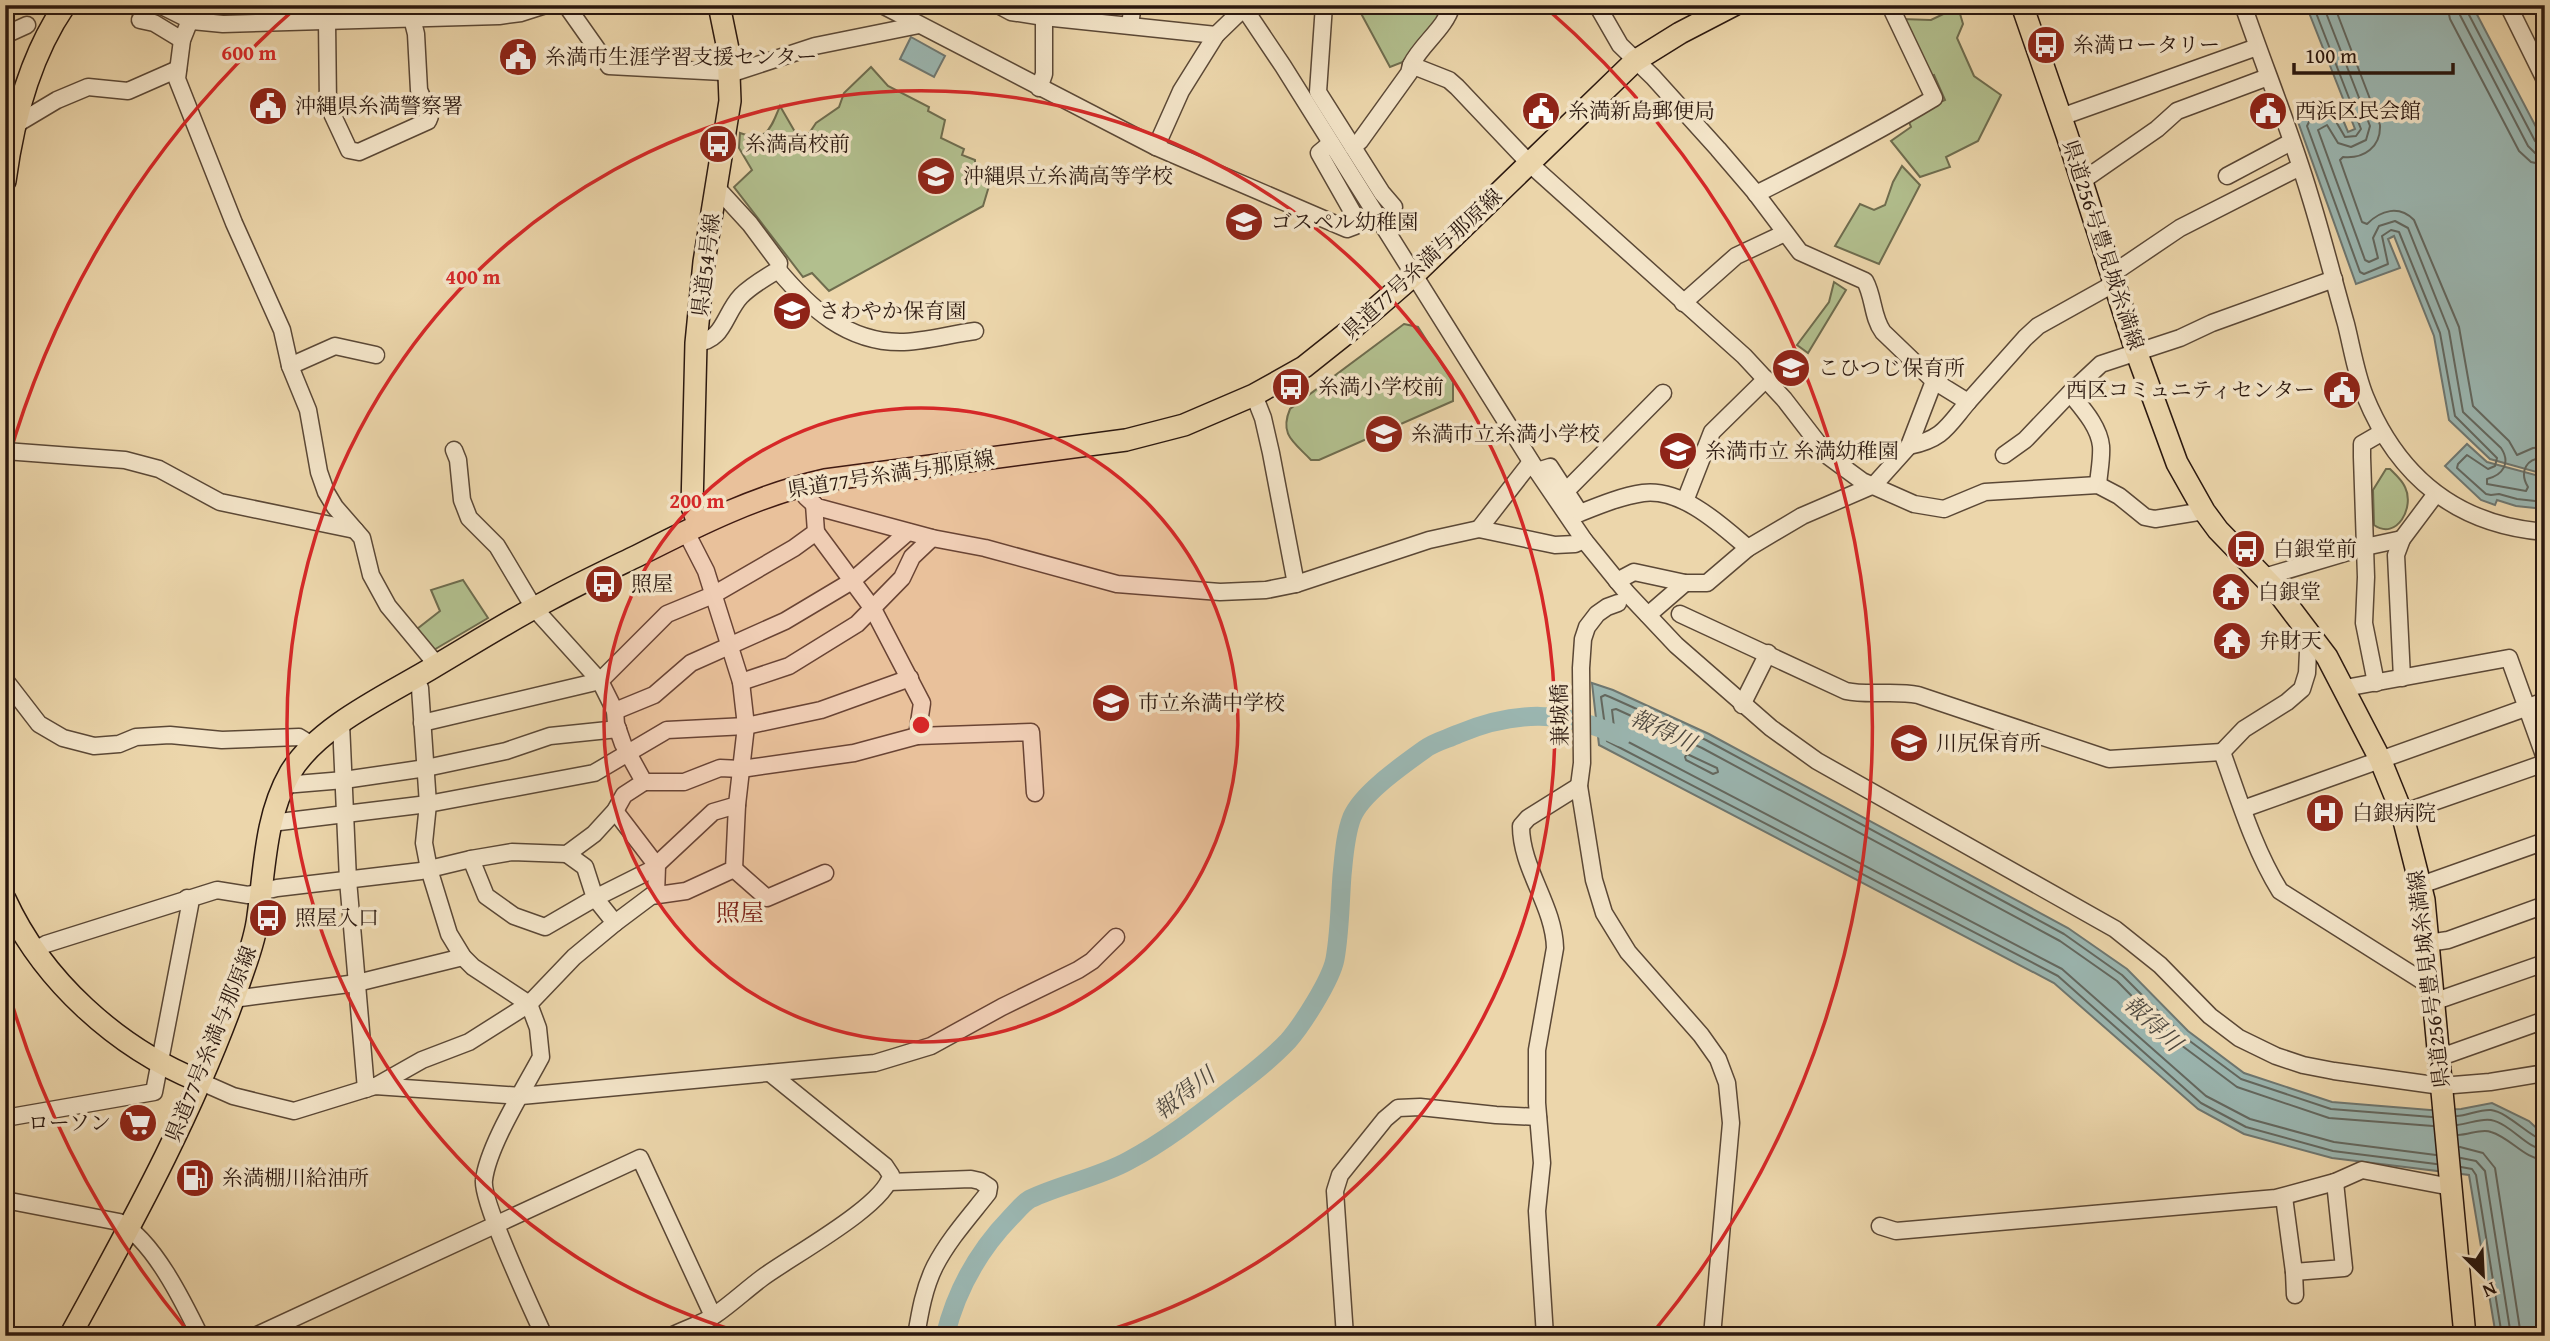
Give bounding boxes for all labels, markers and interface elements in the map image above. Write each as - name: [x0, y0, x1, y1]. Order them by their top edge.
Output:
- bus stop icon: 糸満ロータリー: [2025, 24, 2067, 66]
- place label: 糸満ロータリー: [2073, 29, 2220, 60]
- scale bar: [2294, 32, 2454, 76]
- public building icon: 糸満市生涯学習支援センター: [497, 36, 539, 78]
- text: 600 m: [221, 37, 277, 68]
- text: 100 m: [2305, 40, 2357, 71]
- place label: 糸満市生涯学習支援センター: [545, 41, 817, 72]
- public building icon: 沖縄県糸満警察署: [247, 85, 289, 127]
- place label: 沖縄県糸満警察署: [295, 90, 463, 121]
- public building icon: 糸満新島郵便局: [1520, 90, 1562, 132]
- public building icon: 西浜区民会館: [2247, 90, 2289, 132]
- place label: 糸満新島郵便局: [1568, 95, 1715, 126]
- place label: 西浜区民会館: [2295, 95, 2421, 126]
- bus stop icon: 糸満高校前: [697, 123, 739, 165]
- place label: 糸満高校前: [745, 128, 850, 159]
- street label: 県道256号豊見城糸満線: [2055, 136, 2152, 354]
- school or university icon: 沖縄県立糸満高等学校: [915, 155, 957, 197]
- place label: 沖縄県立糸満高等学校: [963, 160, 1173, 191]
- street label: 県道77号糸満与那原線: [1335, 181, 1509, 346]
- school or university icon: ゴスペル幼稚園: [1223, 201, 1265, 243]
- place label: ゴスペル幼稚園: [1271, 206, 1418, 237]
- street label: 県道54号線: [684, 211, 727, 319]
- text: 400 m: [445, 261, 501, 292]
- school or university icon: さわやか保育園: [771, 290, 813, 332]
- place label: さわやか保育園: [819, 295, 966, 326]
- school or university icon: こひつじ保育所: [1770, 347, 1812, 389]
- place label: こひつじ保育所: [1818, 352, 1965, 383]
- bus stop icon: 糸満小学校前: [1270, 366, 1312, 408]
- public building icon: 西区コミュニティセンター: [2321, 369, 2363, 411]
- place label: 糸満小学校前: [1318, 371, 1444, 402]
- place label: 西区コミュニティセンター: [2066, 374, 2315, 405]
- school or university icon: 糸満市立糸満小学校: [1363, 413, 1405, 455]
- place label: 糸満市立糸満小学校: [1411, 418, 1600, 449]
- school or university icon: 糸満市立 糸満幼稚園: [1657, 430, 1699, 472]
- place label: 糸満市立 糸満幼稚園: [1705, 435, 1899, 466]
- street label: 県道77号糸満与那原線: [785, 442, 997, 505]
- text: 200 m: [669, 485, 725, 516]
- bus stop icon: 白銀堂前: [2225, 528, 2267, 570]
- place label: 白銀堂前: [2273, 533, 2357, 564]
- bus stop icon: 照屋: [583, 563, 625, 605]
- place label: 照屋: [631, 568, 673, 599]
- temple icon: 白銀堂: [2210, 571, 2252, 613]
- place label: 白銀堂: [2258, 576, 2321, 607]
- temple icon: 弁財天: [2211, 620, 2253, 662]
- place label: 弁財天: [2259, 625, 2322, 656]
- school or university icon: 市立糸満中学校: [1090, 682, 1132, 724]
- street label: 兼城橋: [1543, 683, 1576, 747]
- place label: 市立糸満中学校: [1138, 687, 1285, 718]
- water label: 報得川: [1625, 700, 1704, 760]
- centre of rings: [909, 713, 933, 737]
- school or university icon: 川尻保育所: [1888, 722, 1930, 764]
- place label: 川尻保育所: [1936, 727, 2041, 758]
- hospital icon: 白銀病院: [2304, 792, 2346, 834]
- place label: 白銀病院: [2352, 797, 2436, 828]
- street label: 県道256号豊見城糸満線: [2400, 868, 2457, 1090]
- district label: 照屋: [716, 895, 764, 930]
- bus stop icon: 照屋入口: [247, 897, 289, 939]
- place label: 照屋入口: [295, 902, 379, 933]
- street label: 県道77号糸満与那原線: [157, 941, 264, 1147]
- water label: 報得川: [2117, 987, 2192, 1060]
- water label: 報得川: [1146, 1057, 1224, 1127]
- supermarket icon: ローソン: [117, 1102, 159, 1144]
- place label: ローソン: [28, 1107, 111, 1138]
- fuel station icon: 糸満棚川給油所: [174, 1157, 216, 1199]
- place label: 糸満棚川給油所: [222, 1162, 369, 1193]
- north arrow: [2448, 1240, 2518, 1310]
- text: N: [2478, 1275, 2501, 1306]

